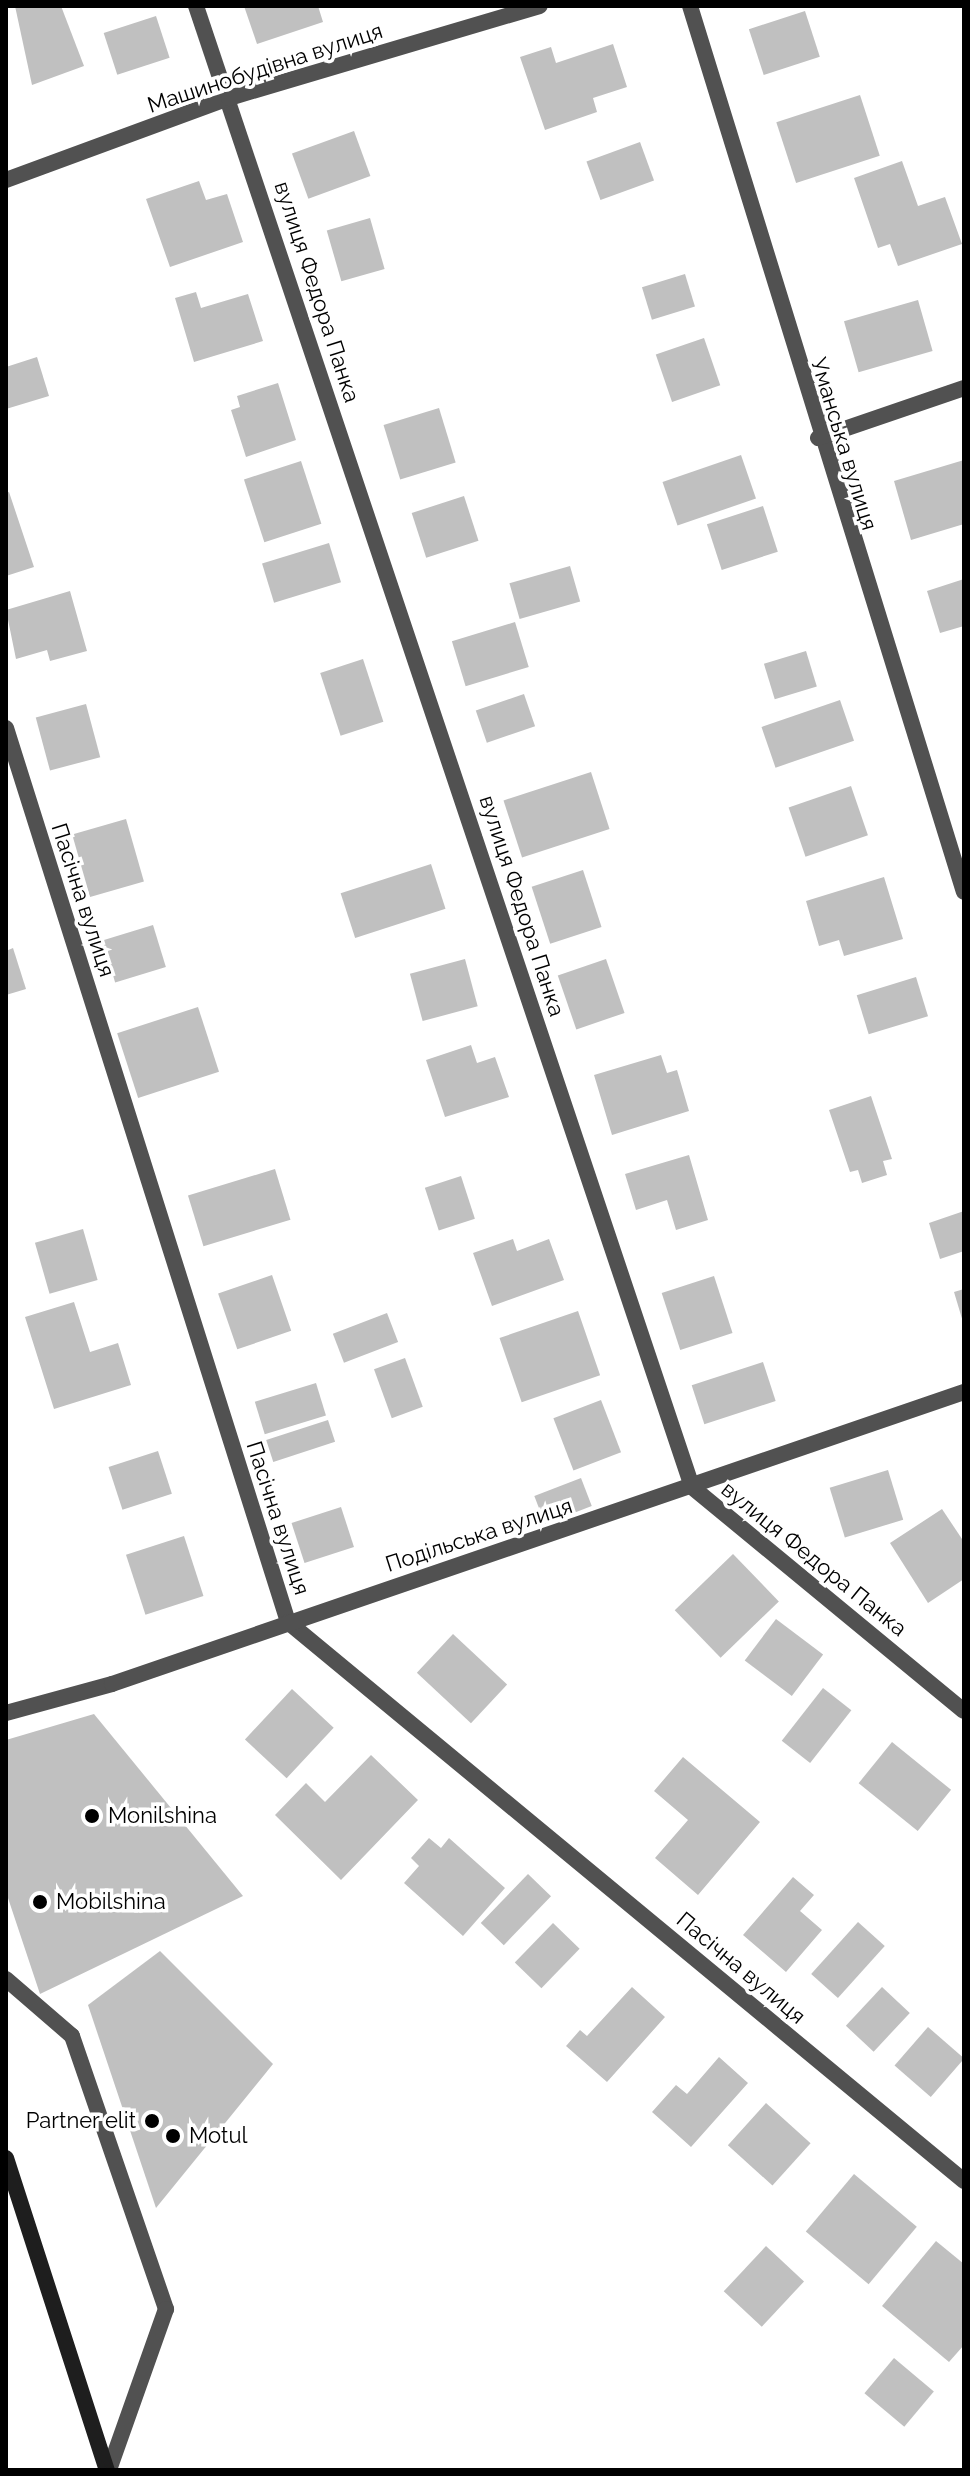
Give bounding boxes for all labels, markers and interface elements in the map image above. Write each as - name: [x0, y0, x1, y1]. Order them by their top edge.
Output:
- street label: Машинобудівна вулиця: [144, 17, 386, 119]
- street label: вулиця Федора Панка: [269, 178, 365, 406]
- street label: Уманська вулиця: [805, 355, 883, 533]
- street label: вулиця Федора Панка: [474, 792, 570, 1020]
- street label: Пасічна вулиця: [46, 820, 120, 980]
- street label: Пасічна вулиця: [241, 1438, 315, 1598]
- street label: вулиця Федора Панка: [716, 1476, 912, 1642]
- street label: Подільська вулиця: [382, 1492, 576, 1578]
- place label: Monilshina: [108, 1803, 217, 1829]
- marker: Monilshina: [83, 1807, 101, 1825]
- place label: Mobilshina: [56, 1889, 166, 1915]
- marker: Mobilshina: [31, 1893, 49, 1911]
- street label: Пасічна вулиця: [671, 1907, 811, 2029]
- place label: Partner elit: [25, 2108, 136, 2134]
- marker: Partner elit: [143, 2112, 161, 2130]
- place label: Motul: [189, 2123, 247, 2149]
- marker: Motul: [164, 2127, 182, 2145]

